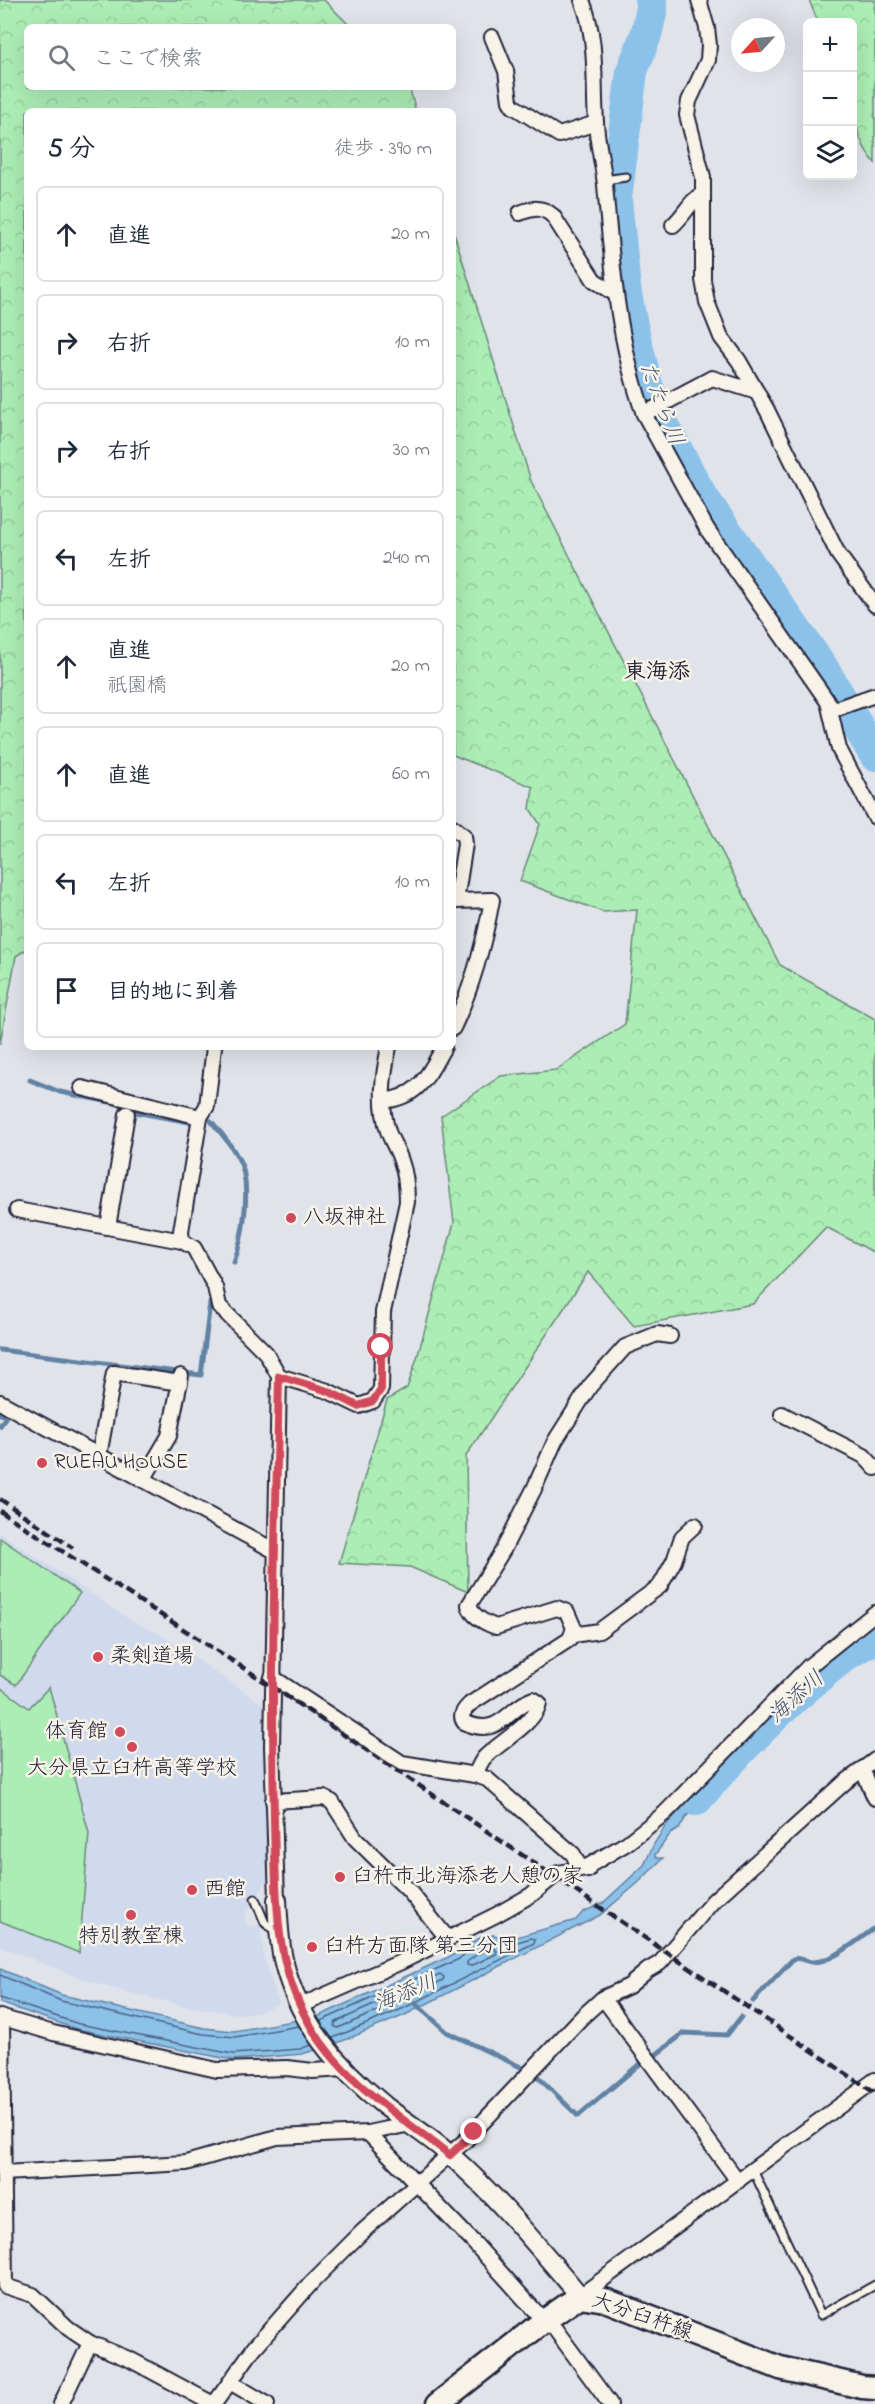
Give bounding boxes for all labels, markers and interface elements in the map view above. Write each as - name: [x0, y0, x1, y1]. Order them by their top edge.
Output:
- north arrow: [731, 18, 785, 72]
- map controls: [803, 18, 857, 180]
- button: +: [803, 18, 857, 72]
- search box: [24, 24, 456, 90]
- icon: search: [45, 41, 78, 74]
- text: ここで検索: [93, 44, 203, 76]
- button: −: [803, 72, 857, 126]
- button: layers: [803, 126, 857, 180]
- text: 5 分: [48, 131, 95, 169]
- text: 徒歩 · 390 m: [334, 135, 432, 164]
- icon: ahead: [50, 218, 83, 251]
- text: 20 m: [391, 220, 430, 249]
- text: 直進: [107, 221, 151, 253]
- icon: right: [50, 326, 83, 359]
- text: 10 m: [394, 328, 430, 357]
- text: 右折: [107, 329, 151, 361]
- water label: たたら川: [629, 357, 691, 451]
- icon: right: [50, 434, 83, 467]
- text: 30 m: [393, 436, 430, 465]
- text: 右折: [107, 437, 151, 469]
- icon: left: [50, 542, 83, 575]
- text: 240 m: [383, 544, 430, 573]
- text: 左折: [107, 545, 151, 577]
- text: 直進: [107, 636, 151, 668]
- icon: ahead: [50, 650, 83, 683]
- text: 20 m: [391, 652, 430, 681]
- district label: 東海添: [624, 657, 690, 689]
- text: 祇園橋: [107, 672, 167, 701]
- icon: ahead: [50, 758, 83, 791]
- text: 60 m: [392, 760, 430, 789]
- text: 直進: [107, 761, 151, 793]
- icon: left: [50, 866, 83, 899]
- text: 10 m: [394, 868, 430, 897]
- text: 左折: [107, 869, 151, 901]
- icon: arrive: [50, 974, 83, 1007]
- text: 目的地に到着: [107, 977, 239, 1009]
- place label: 八坂神社: [303, 1203, 387, 1233]
- marker: 八坂神社: [284, 1211, 298, 1225]
- route start: [367, 1333, 393, 1359]
- place label: RUEAU HOUSE: [54, 1448, 189, 1478]
- marker: RUEAU HOUSE: [35, 1456, 49, 1470]
- place label: 柔剣道場: [110, 1642, 194, 1672]
- marker: 柔剣道場: [91, 1650, 105, 1664]
- water label: 海添川: [762, 1664, 832, 1732]
- place label: 体育館: [45, 1717, 108, 1747]
- marker: 体育館: [113, 1725, 127, 1739]
- marker: 大分県立臼杵高等学校: [125, 1740, 139, 1754]
- place label: 大分県立臼杵高等学校: [27, 1754, 237, 1784]
- place label: 臼杵市北海添老人憩の家: [352, 1862, 583, 1892]
- marker: 臼杵市北海添老人憩の家: [333, 1870, 347, 1884]
- place label: 西館: [204, 1875, 246, 1905]
- marker: 西館: [185, 1883, 199, 1897]
- marker: 特別教室棟: [124, 1908, 138, 1922]
- place label: 特別教室棟: [79, 1922, 184, 1952]
- place label: 臼杵方面隊 第三分団: [324, 1932, 518, 1962]
- marker: 臼杵方面隊 第三分団: [305, 1940, 319, 1954]
- water label: 海添川: [369, 1967, 443, 2021]
- route end: [460, 2118, 486, 2144]
- street label: 大分臼杵線: [587, 2286, 697, 2348]

